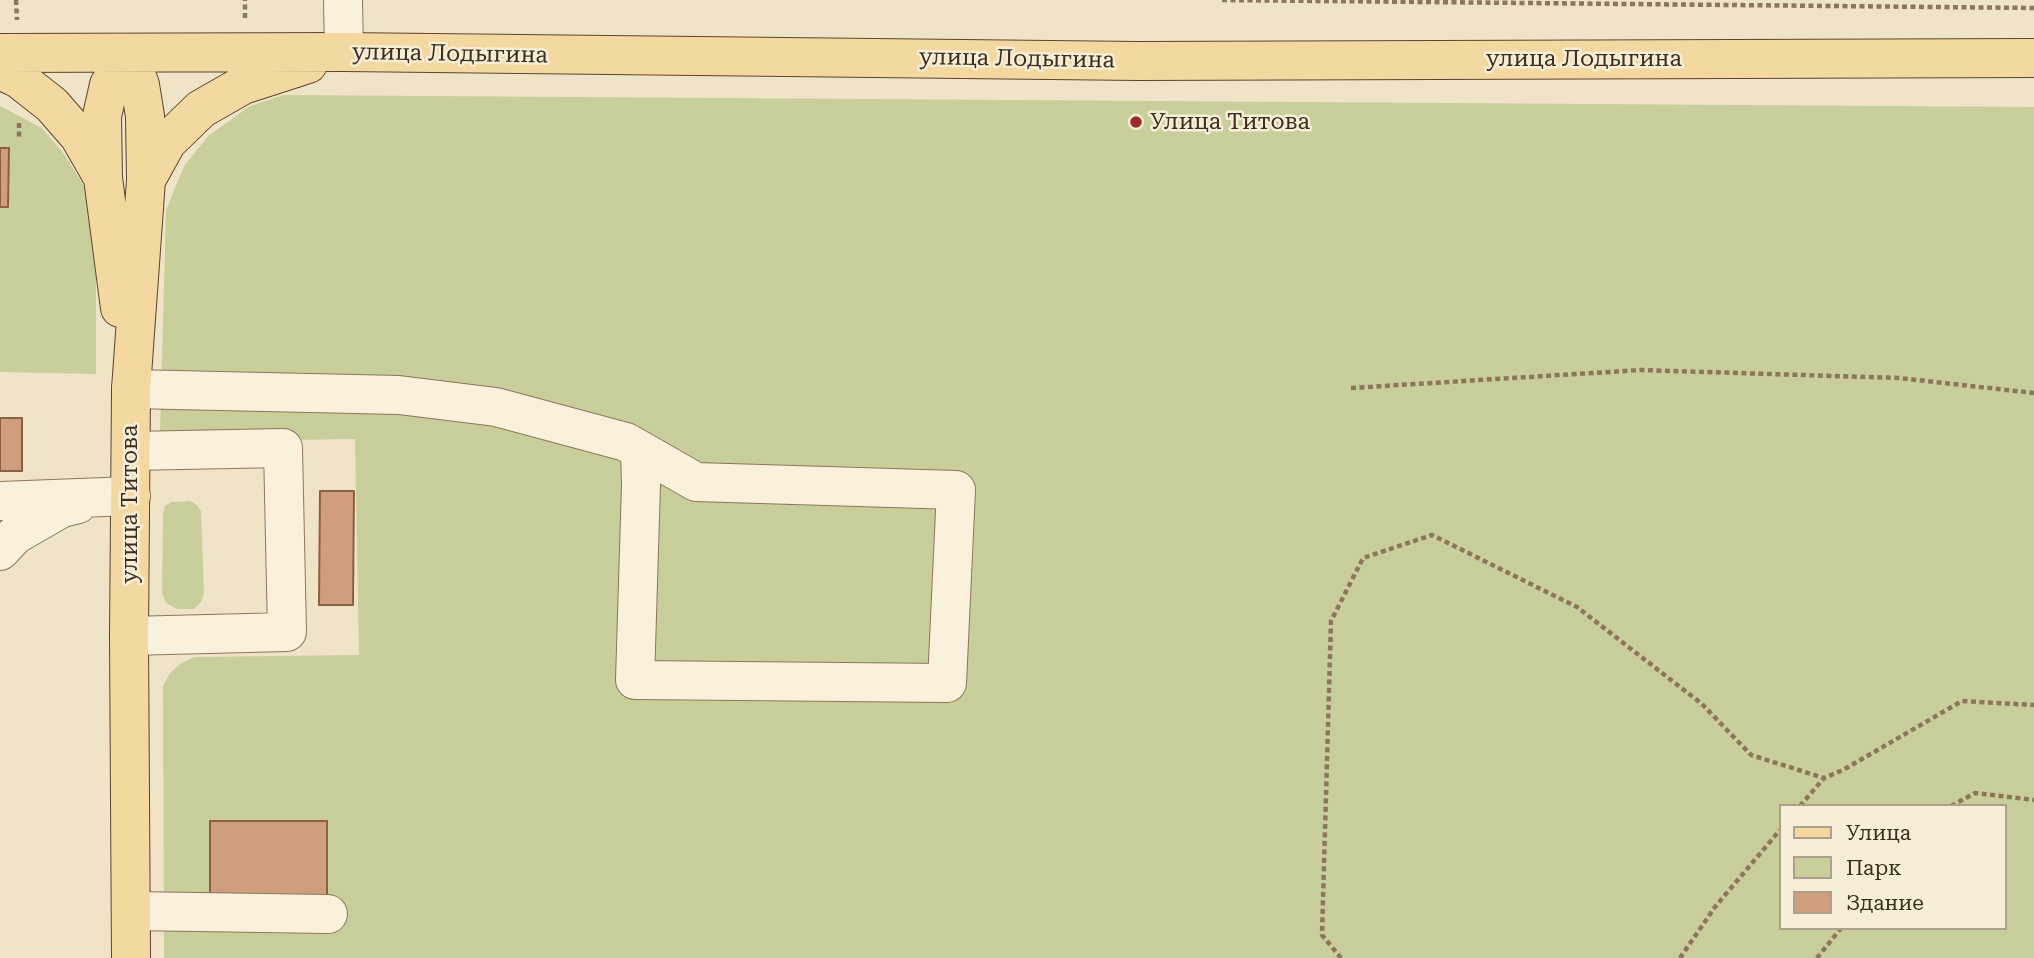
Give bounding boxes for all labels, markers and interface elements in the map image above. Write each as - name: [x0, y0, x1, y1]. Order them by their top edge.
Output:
- street label: улица Лодыгина: [352, 38, 548, 70]
- street label: улица Лодыгина: [919, 43, 1115, 75]
- street label: улица Лодыгина: [1486, 45, 1682, 73]
- place label: Улица Титова: [1150, 108, 1310, 136]
- marker: Улица Титова: [1128, 114, 1144, 130]
- street label: улица Титова: [116, 425, 144, 583]
- legend: [1778, 804, 2006, 930]
- text: Улица: [1846, 821, 1911, 845]
- text: Парк: [1846, 856, 1902, 880]
- text: Здание: [1846, 891, 1924, 915]

